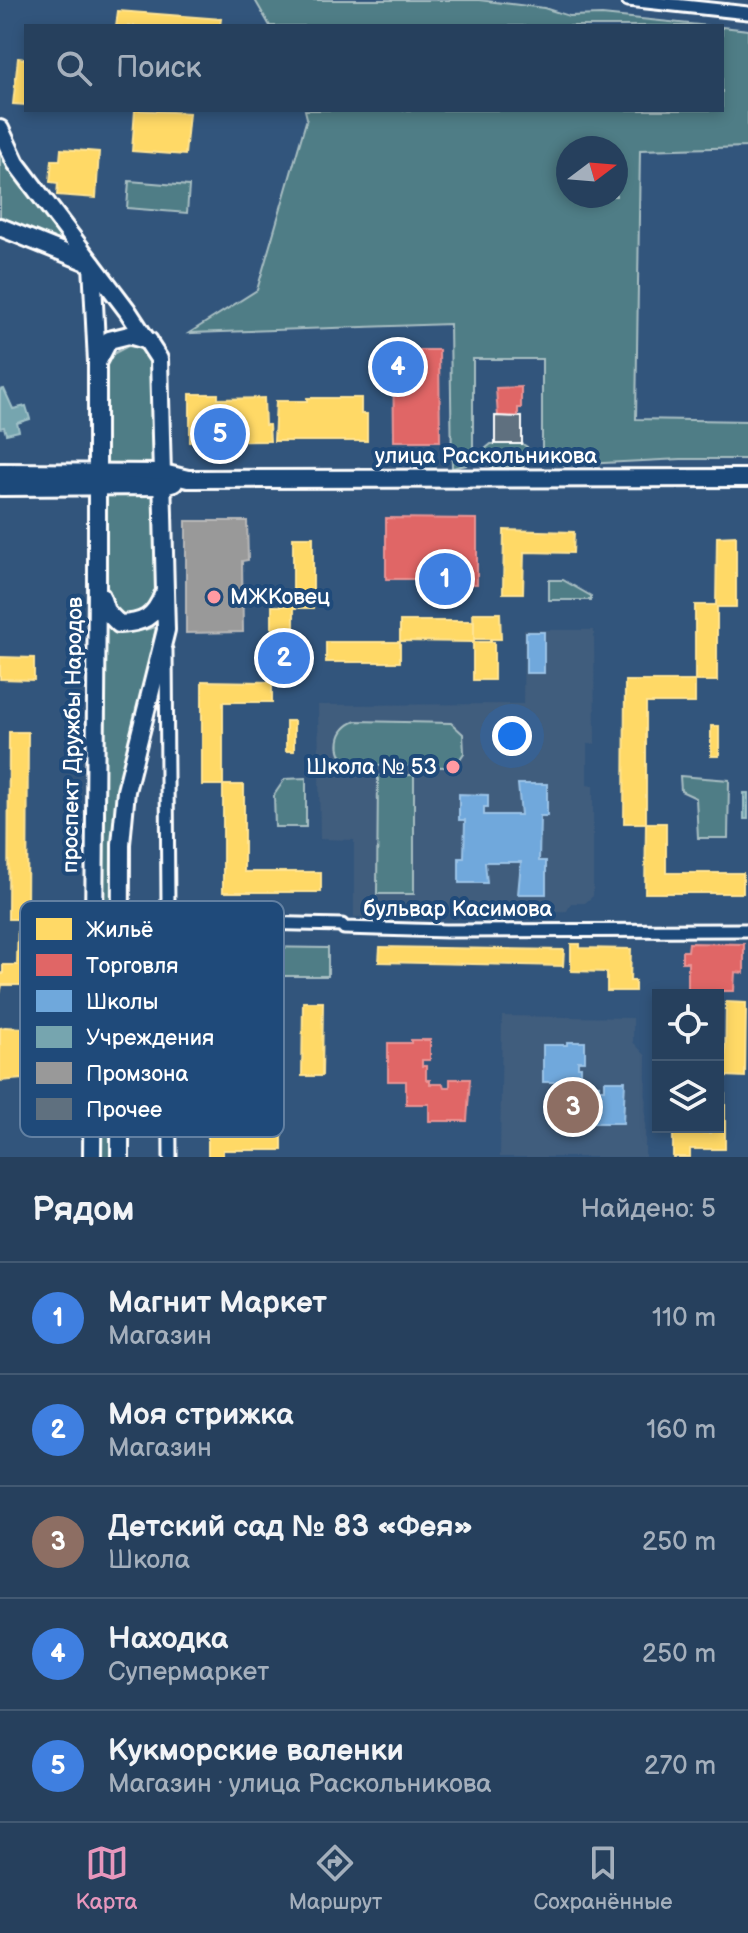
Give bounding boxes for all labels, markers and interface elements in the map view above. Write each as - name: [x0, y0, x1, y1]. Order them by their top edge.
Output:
- search box: [24, 24, 724, 112]
- icon: search: [52, 46, 96, 90]
- text: Поиск: [116, 50, 202, 86]
- north arrow: [556, 136, 628, 208]
- pin: 4: [372, 337, 424, 397]
- pin: 5: [194, 404, 246, 464]
- street label: улица Раскольникова: [375, 443, 597, 470]
- pin: 1: [419, 549, 471, 609]
- place label: МЖКовец: [230, 584, 330, 611]
- marker: МЖКовец: [205, 588, 223, 606]
- street label: проспект Дружбы Народов: [57, 596, 89, 873]
- pin: 2: [258, 628, 310, 688]
- your location: [492, 716, 532, 756]
- place label: Школа № 53: [306, 754, 437, 781]
- marker: Школа № 53: [444, 758, 462, 776]
- street label: бульвар Касимова: [363, 896, 553, 923]
- legend: [20, 901, 284, 1137]
- text: Жильё: [86, 917, 153, 944]
- text: Торговля: [86, 953, 178, 980]
- text: Школы: [86, 989, 158, 1016]
- map controls: [652, 989, 724, 1133]
- button: locate: [652, 989, 724, 1061]
- text: Учреждения: [86, 1025, 214, 1052]
- text: Промзона: [86, 1061, 188, 1088]
- button: layers: [652, 1061, 724, 1133]
- pin: 3: [547, 1077, 599, 1137]
- text: Прочее: [86, 1097, 162, 1124]
- text: Рядом: [32, 1189, 134, 1230]
- text: Найдено: 5: [581, 1194, 716, 1225]
- text: Магнит Маркет: [108, 1285, 327, 1321]
- text: 1: [53, 1303, 63, 1334]
- text: 110 m: [652, 1303, 716, 1334]
- text: Магазин: [108, 1321, 212, 1352]
- text: Моя стрижка: [108, 1397, 294, 1433]
- text: 2: [50, 1415, 66, 1446]
- text: 160 m: [646, 1415, 716, 1446]
- text: Магазин: [108, 1433, 212, 1464]
- text: Детский сад № 83 «Фея»: [108, 1509, 473, 1545]
- text: 3: [50, 1527, 66, 1558]
- text: 250 m: [642, 1527, 716, 1558]
- text: Школа: [108, 1545, 190, 1576]
- text: Находка: [108, 1621, 228, 1657]
- text: 4: [50, 1639, 66, 1670]
- text: 250 m: [642, 1639, 716, 1670]
- text: Супермаркет: [108, 1657, 269, 1688]
- text: Кукморские валенки: [108, 1733, 404, 1769]
- text: 5: [50, 1751, 66, 1782]
- text: 270 m: [644, 1751, 716, 1782]
- text: Магазин · улица Раскольникова: [108, 1769, 492, 1800]
- tab: Карта: [76, 1841, 138, 1916]
- tab: Маршрут: [289, 1841, 382, 1916]
- tab: Сохранённые: [533, 1841, 672, 1916]

